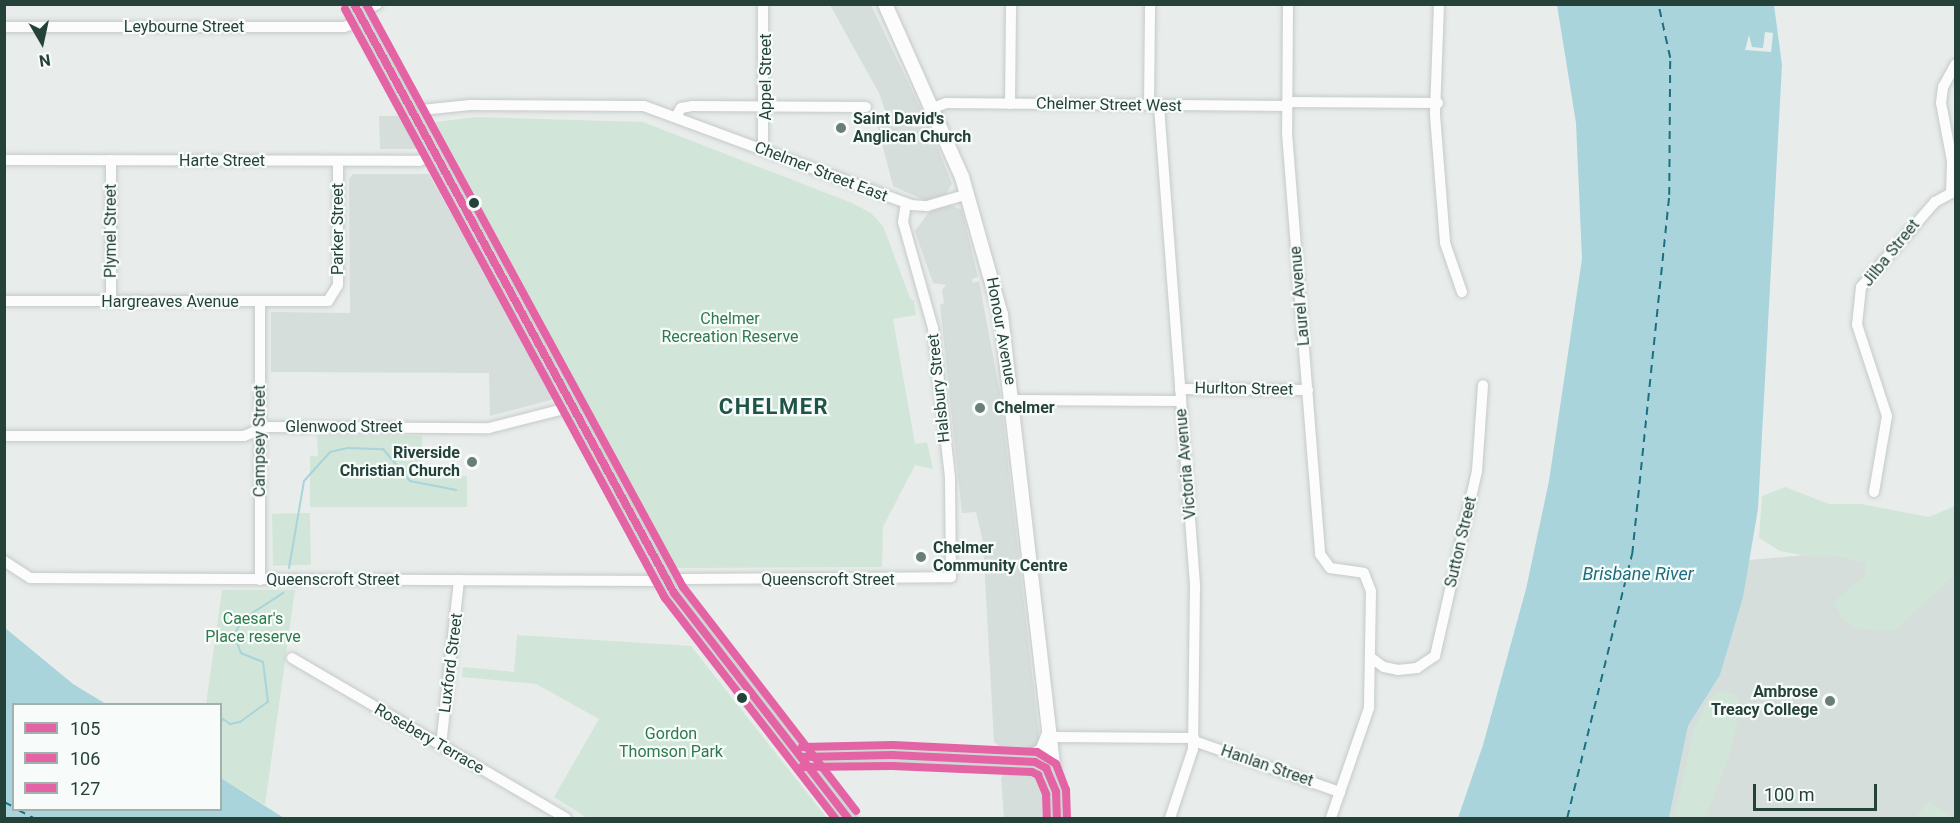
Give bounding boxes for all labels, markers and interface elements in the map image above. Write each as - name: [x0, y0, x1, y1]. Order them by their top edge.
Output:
- north arrow: [12, 12, 72, 72]
- street label: Leybourne Street: [124, 17, 244, 37]
- street label: Appel Street: [756, 34, 776, 120]
- text: N: [38, 50, 52, 71]
- street label: Chelmer Street West: [1036, 94, 1182, 116]
- place label: Saint David's Anglican Church: [853, 109, 971, 147]
- marker: Saint David's Anglican Church: [834, 121, 848, 135]
- street label: Chelmer Street East: [752, 138, 890, 206]
- street label: Harte Street: [179, 151, 265, 171]
- street label: Parker Street: [328, 183, 348, 275]
- street label: Plymel Street: [101, 184, 121, 278]
- unlabelled marker: [468, 197, 480, 209]
- street label: Jilba Street: [1858, 216, 1924, 290]
- street label: Laurel Avenue: [1286, 245, 1314, 347]
- street label: Honour Avenue: [982, 276, 1020, 386]
- street label: Hargreaves Avenue: [101, 292, 239, 312]
- park label: Chelmer Recreation Reserve: [661, 309, 799, 347]
- street label: Halsbury Street: [924, 333, 954, 443]
- street label: Hurlton Street: [1194, 379, 1294, 399]
- street label: Campsey Street: [250, 385, 270, 497]
- district label: CHELMER: [719, 394, 829, 420]
- place label: Chelmer: [994, 398, 1055, 418]
- marker: Chelmer: [971, 399, 989, 417]
- street label: Victoria Avenue: [1172, 408, 1200, 520]
- street label: Glenwood Street: [285, 417, 403, 437]
- place label: Riverside Christian Church: [340, 443, 460, 481]
- marker: Riverside Christian Church: [465, 455, 479, 469]
- street label: Sutton Street: [1441, 495, 1481, 589]
- place label: Chelmer Community Centre: [933, 538, 1068, 576]
- marker: Chelmer Community Centre: [914, 550, 928, 564]
- water label: Brisbane River: [1582, 563, 1694, 585]
- street label: Queenscroft Street: [266, 570, 400, 590]
- street label: Queenscroft Street: [761, 570, 895, 590]
- park label: Caesar's Place reserve: [205, 609, 301, 647]
- street label: Luxford Street: [435, 612, 467, 714]
- place label: Ambrose Treacy College: [1711, 682, 1818, 720]
- unlabelled marker: [736, 692, 748, 704]
- marker: Ambrose Treacy College: [1823, 694, 1837, 708]
- street label: Rosebery Terrace: [371, 700, 487, 778]
- legend: [12, 703, 222, 811]
- text: 105: [70, 718, 100, 739]
- park label: Gordon Thomson Park: [619, 724, 723, 762]
- street label: Hanlan Street: [1218, 741, 1316, 791]
- text: 106: [70, 748, 100, 769]
- scale bar: [1756, 772, 1880, 810]
- text: 127: [70, 778, 100, 799]
- text: 100 m: [1764, 784, 1815, 805]

